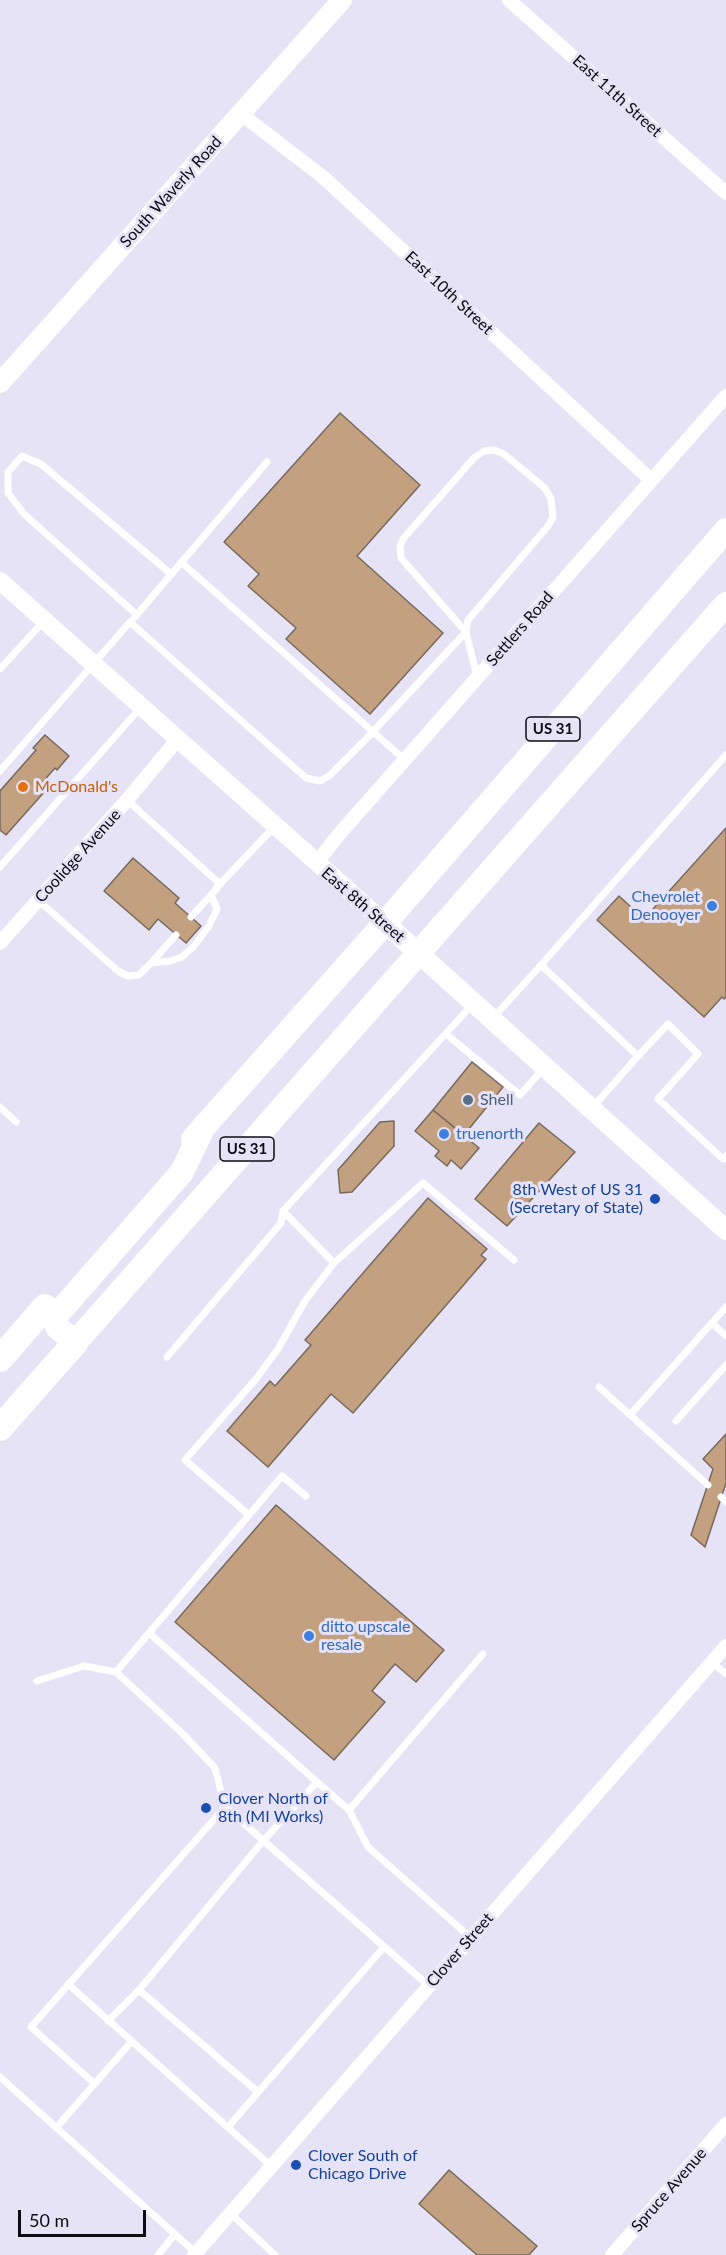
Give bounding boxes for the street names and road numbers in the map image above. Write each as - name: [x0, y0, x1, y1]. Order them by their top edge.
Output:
- street label: East 11th Street: [568, 51, 666, 141]
- street label: South Waverly Road: [116, 133, 226, 251]
- street label: East 10th Street: [401, 247, 497, 339]
- street label: Settlers Road: [482, 588, 558, 670]
- road number: US 31: [526, 717, 580, 741]
- street label: Coolidge Avenue: [31, 805, 125, 907]
- street label: East 8th Street: [317, 864, 409, 946]
- road number: US 31: [220, 1137, 274, 1161]
- street label: Clover Street: [423, 1909, 497, 1991]
- street label: Spruce Avenue: [627, 2144, 711, 2236]

